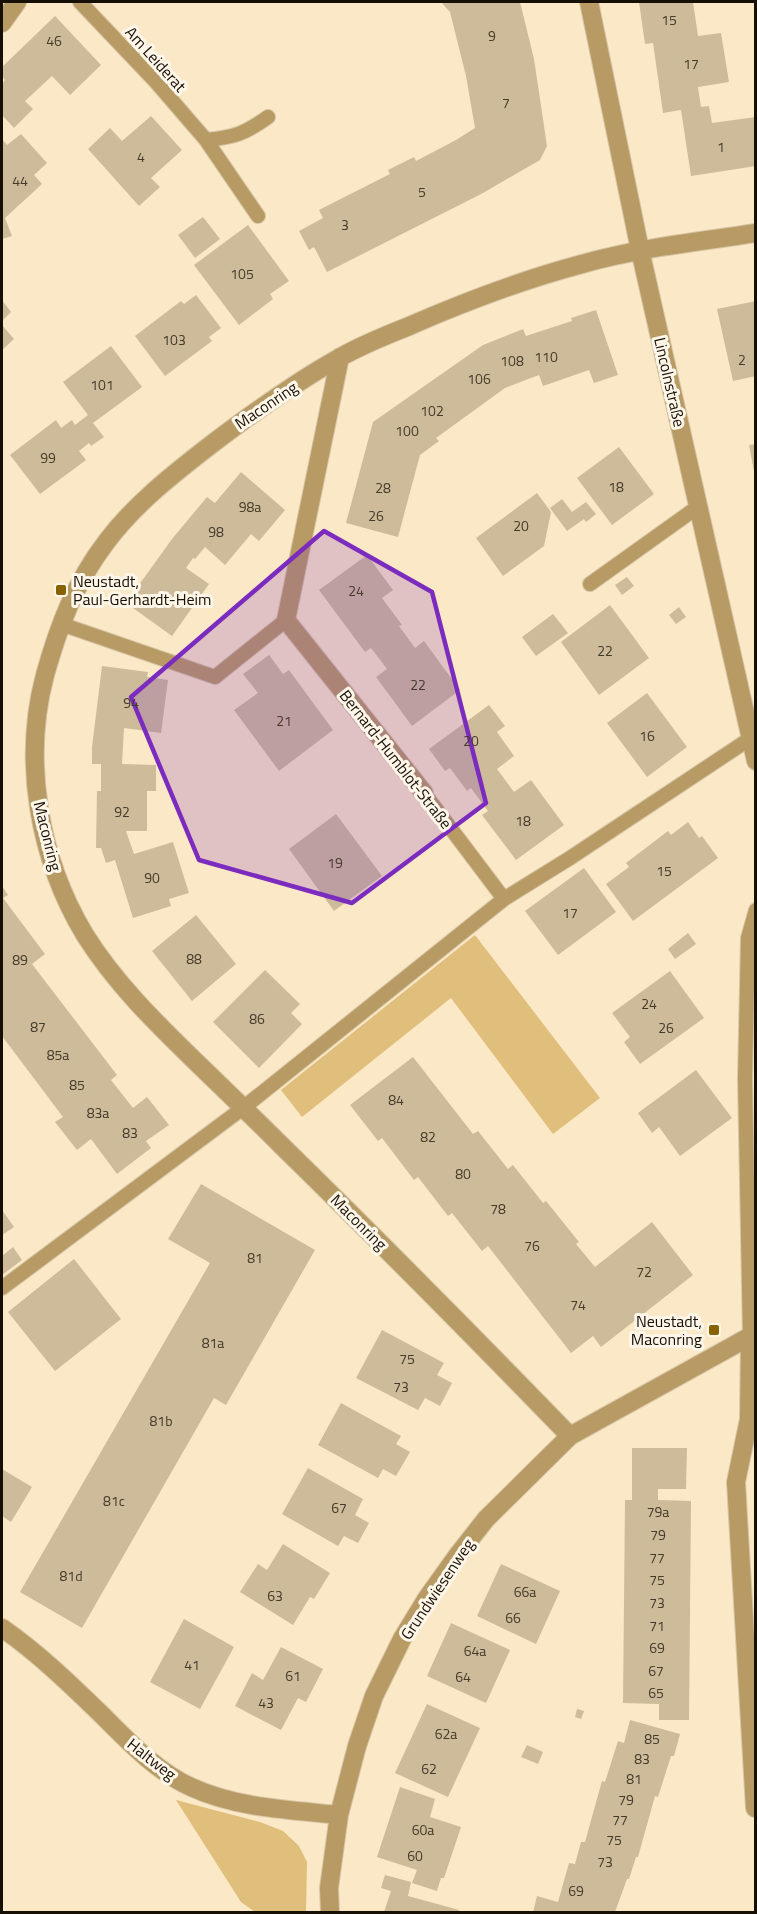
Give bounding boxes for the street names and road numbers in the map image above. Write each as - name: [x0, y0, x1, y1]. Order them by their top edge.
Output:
- street label: Am Leiderat: [120, 21, 192, 98]
- street label: Lincolnstraße: [648, 335, 692, 429]
- street label: Maconring: [230, 375, 302, 435]
- street label: Bernard-Humblot-Straße: [334, 684, 458, 834]
- street label: Maconring: [28, 799, 68, 873]
- street label: Maconring: [325, 1188, 393, 1256]
- street label: Grundwiesenweg: [394, 1534, 480, 1644]
- street label: Haltweg: [122, 1732, 182, 1786]

